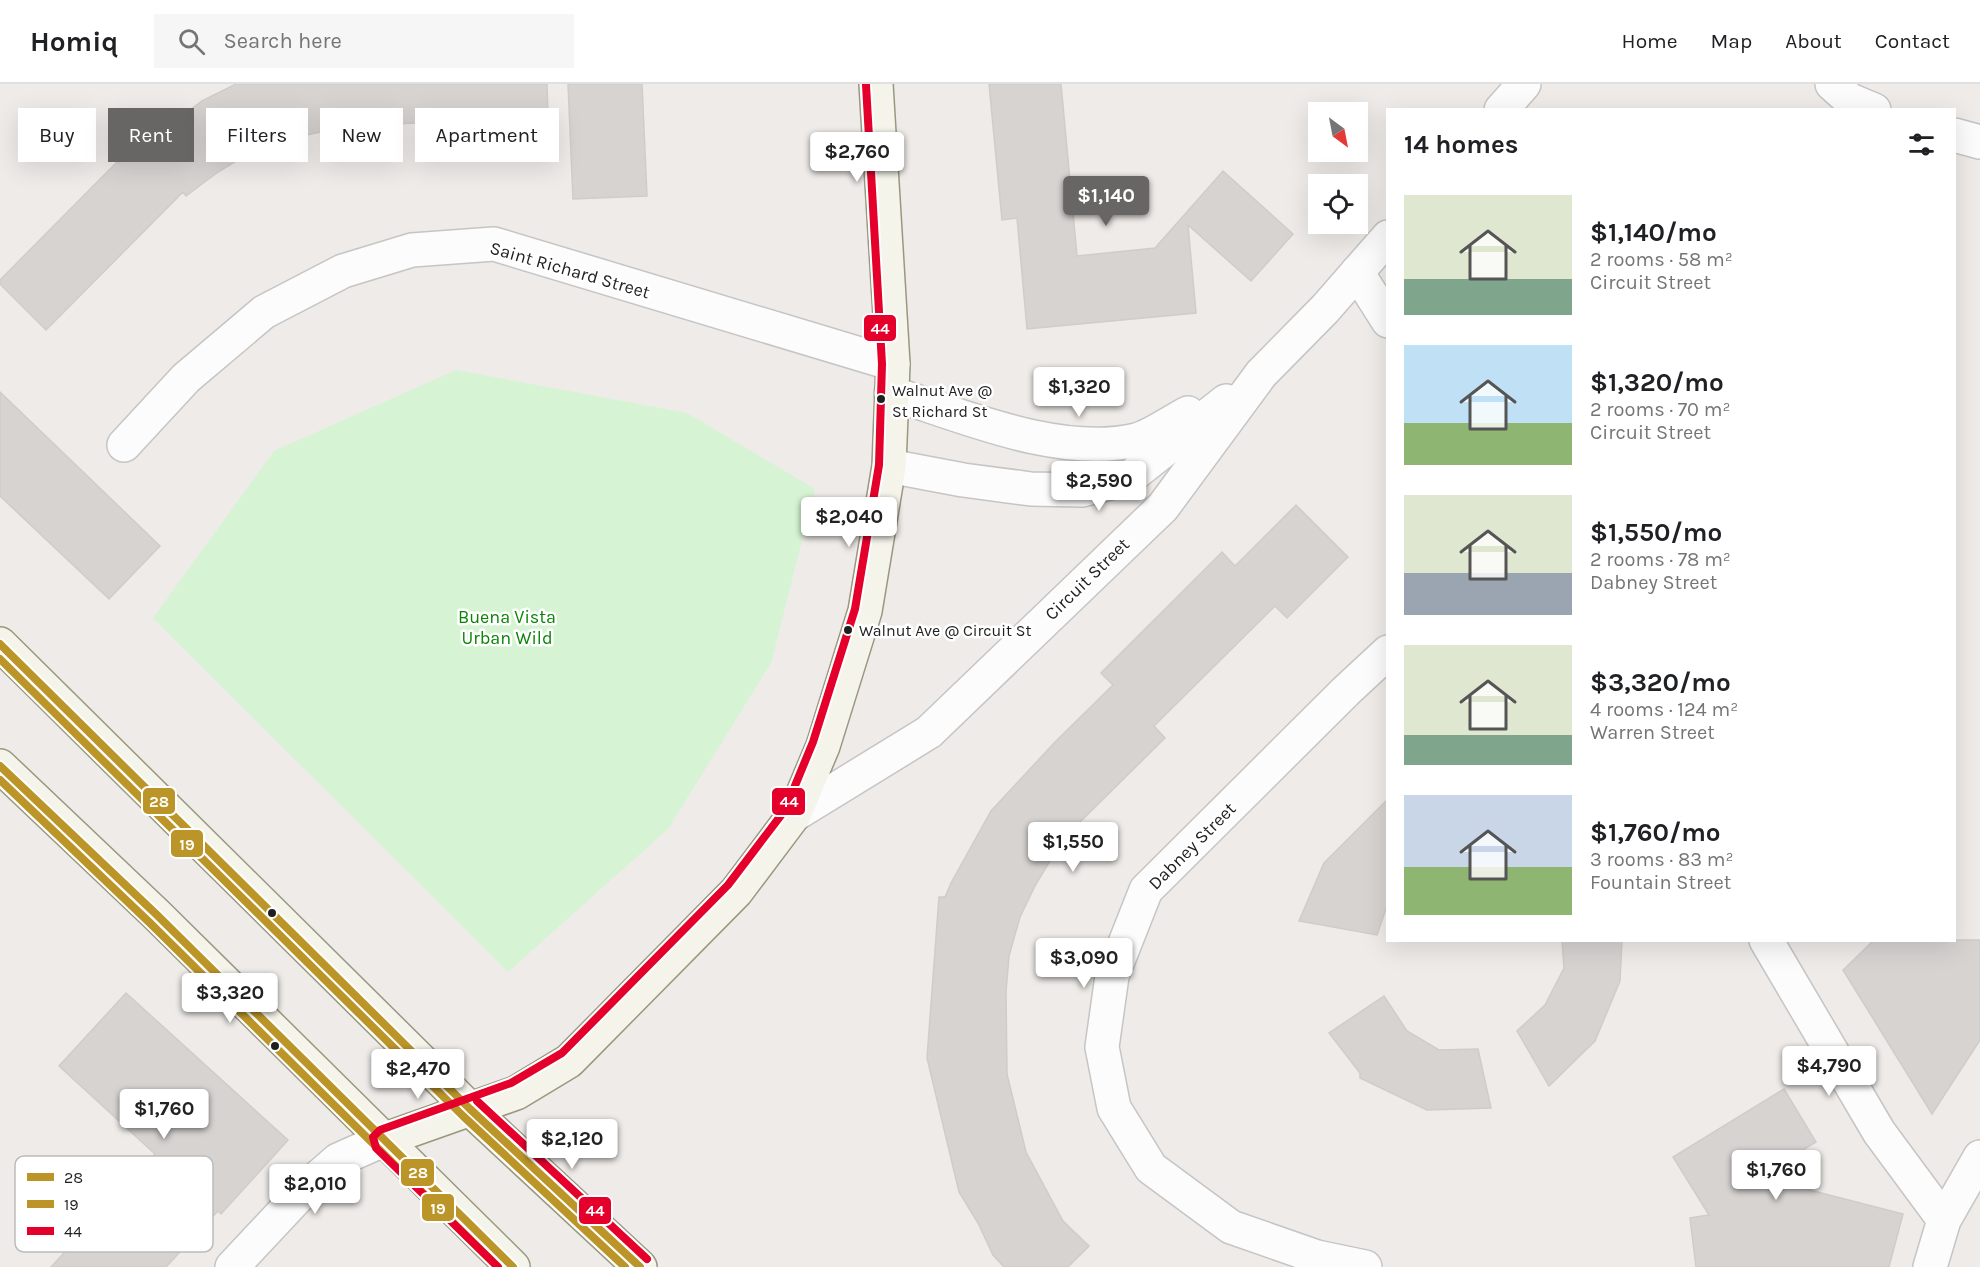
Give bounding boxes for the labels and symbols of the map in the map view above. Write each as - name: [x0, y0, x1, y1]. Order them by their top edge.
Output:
- north arrow: [1308, 102, 1368, 162]
- pin: $2,760: [808, 132, 906, 183]
- pin: $1,140: [1057, 176, 1155, 227]
- street label: Saint Richard Street: [487, 237, 653, 303]
- line badge: 44: [863, 314, 897, 342]
- text: 44: [870, 319, 890, 338]
- pin: $1,320: [1030, 367, 1128, 418]
- place label: Walnut Ave @ St Richard St: [892, 381, 992, 421]
- marker: Walnut Ave @ St Richard St: [875, 393, 887, 405]
- pin: $2,590: [1050, 461, 1148, 512]
- pin: $2,040: [800, 497, 898, 548]
- street label: Circuit Street: [1040, 533, 1134, 625]
- park label: Buena Vista Urban Wild: [458, 606, 556, 649]
- place label: Walnut Ave @ Circuit St: [859, 621, 1032, 640]
- marker: Walnut Ave @ Circuit St: [842, 624, 854, 636]
- line badge: 28: [142, 787, 176, 815]
- line badge: 44: [771, 787, 806, 816]
- text: 28: [149, 792, 169, 811]
- text: 44: [779, 792, 799, 811]
- street label: Dabney Street: [1144, 798, 1240, 894]
- pin: $1,550: [1024, 822, 1122, 873]
- line badge: 19: [170, 829, 204, 858]
- text: 19: [179, 835, 195, 854]
- unlabelled marker: [266, 907, 278, 919]
- pin: $3,090: [1035, 938, 1133, 989]
- pin: $3,320: [181, 973, 279, 1024]
- unlabelled marker: [269, 1040, 281, 1052]
- pin: $4,790: [1780, 1046, 1878, 1097]
- pin: $2,470: [369, 1049, 467, 1100]
- pin: $1,760: [115, 1089, 213, 1140]
- pin: $2,120: [523, 1119, 621, 1170]
- pin: $1,760: [1727, 1150, 1825, 1201]
- legend: [15, 1156, 213, 1252]
- line badge: 28: [400, 1158, 435, 1187]
- text: 28: [408, 1163, 428, 1182]
- pin: $2,010: [266, 1164, 364, 1215]
- text: 28: [64, 1168, 83, 1187]
- line badge: 19: [421, 1193, 455, 1222]
- text: 19: [64, 1195, 79, 1214]
- line badge: 44: [578, 1196, 612, 1225]
- text: 19: [430, 1199, 446, 1218]
- text: 44: [585, 1201, 605, 1220]
- text: 44: [64, 1222, 82, 1241]

